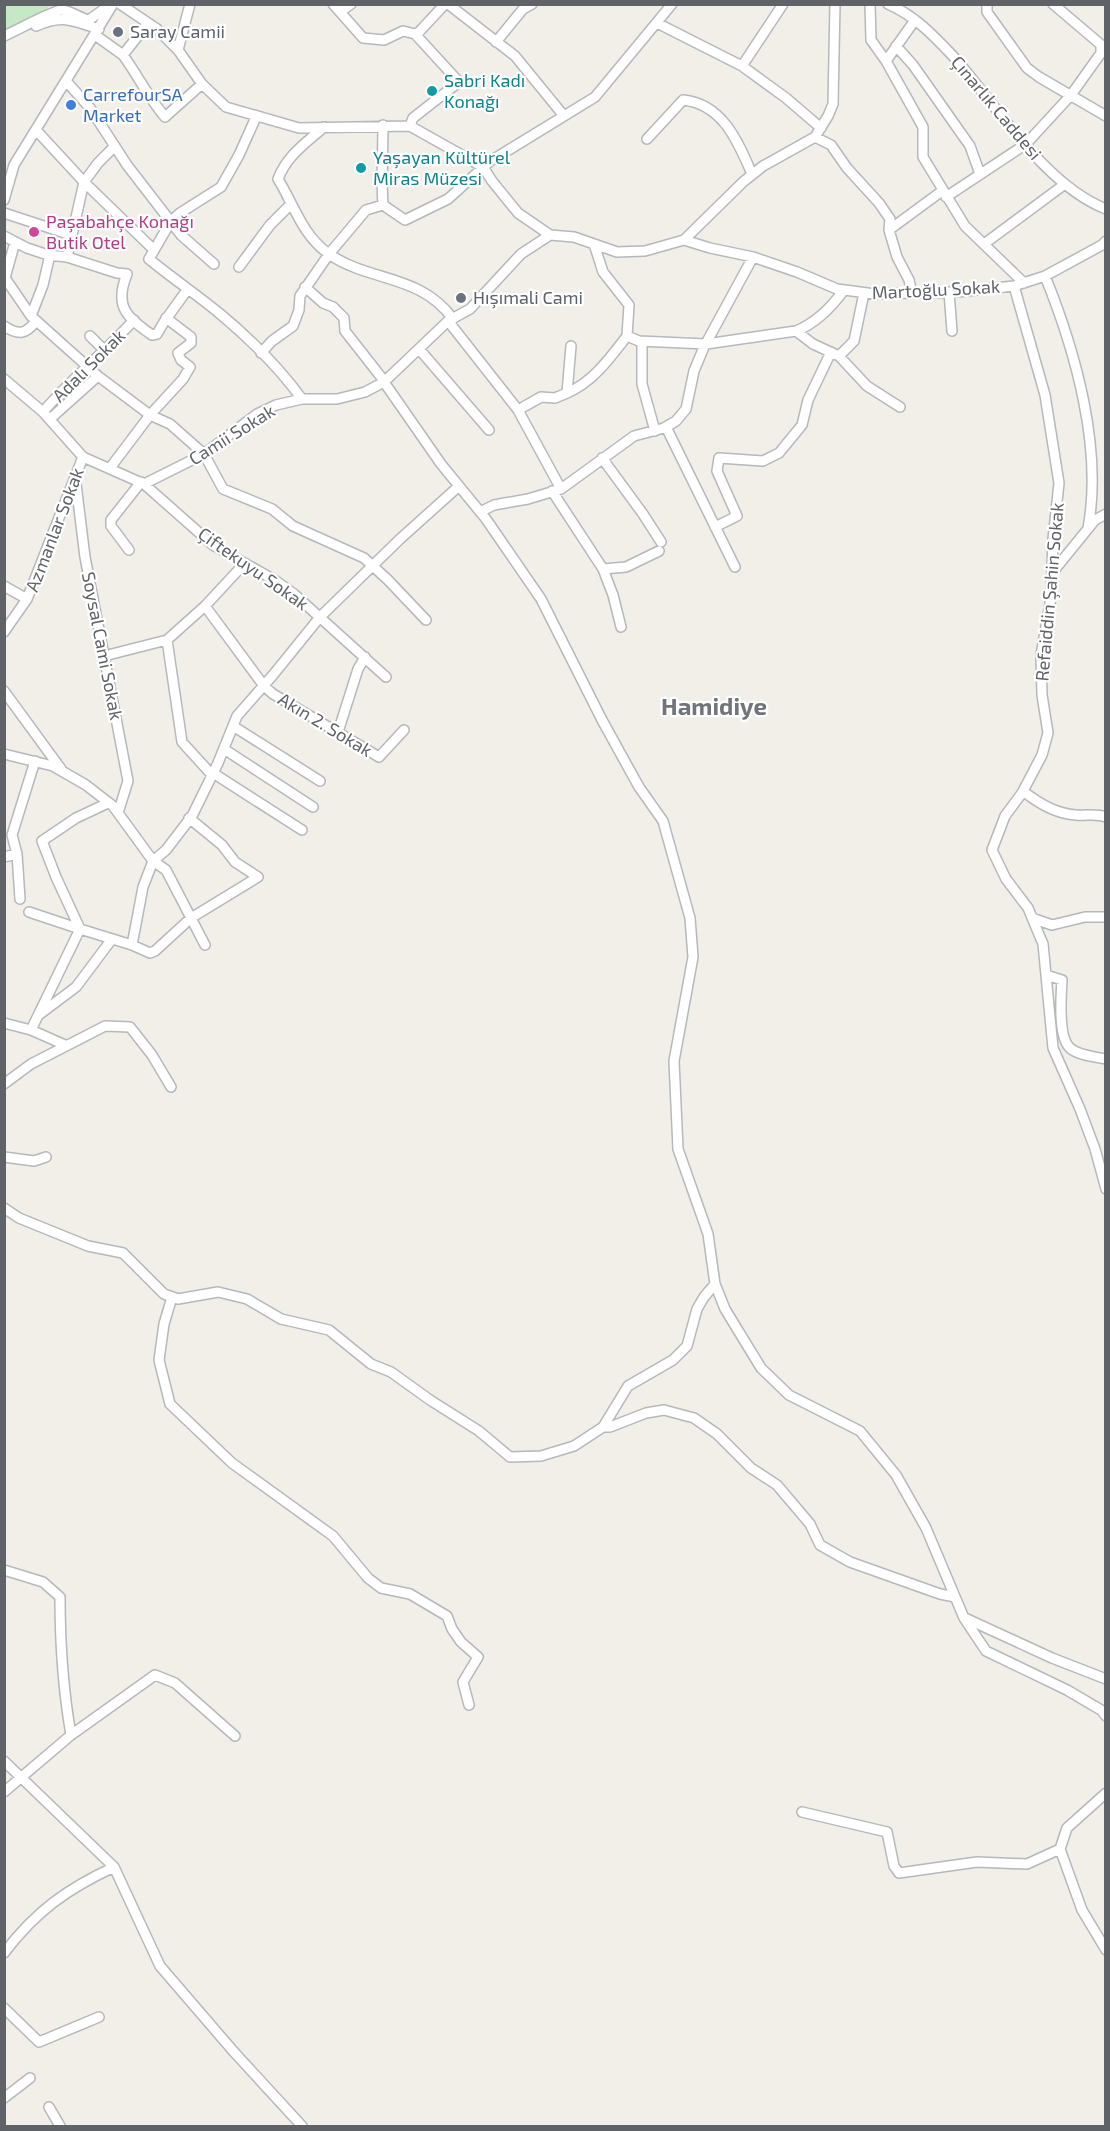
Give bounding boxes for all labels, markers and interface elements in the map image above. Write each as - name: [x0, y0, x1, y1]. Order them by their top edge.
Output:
- place label: Saray Camii: [130, 20, 225, 42]
- marker: Saray Camii: [111, 25, 125, 39]
- street label: Çınarlık Caddesi: [946, 51, 1047, 165]
- place label: Sabri Kadı Konağı: [444, 69, 525, 112]
- place label: CarrefourSA Market: [83, 83, 184, 126]
- marker: Sabri Kadı Konağı: [425, 84, 439, 98]
- marker: CarrefourSA Market: [64, 98, 78, 112]
- place label: Yaşayan Kültürel Miras Müzesi: [373, 146, 511, 189]
- marker: Yaşayan Kültürel Miras Müzesi: [354, 161, 368, 175]
- place label: Paşabahçe Konağı Butik Otel: [46, 210, 194, 253]
- marker: Paşabahçe Konağı Butik Otel: [27, 225, 41, 239]
- street label: Martoğlu Sokak: [871, 275, 1001, 303]
- place label: Hışımali Cami: [473, 286, 583, 309]
- marker: Hışımali Cami: [454, 291, 468, 305]
- street label: Adalı Sokak: [47, 324, 129, 406]
- street label: Camii Sokak: [184, 399, 279, 469]
- street label: Azmanlar Sokak: [20, 465, 88, 595]
- street label: Refaiddin Şahin Sokak: [1030, 502, 1069, 682]
- street label: Çiftekuyu Sokak: [194, 522, 313, 615]
- street label: Soysal Cami Sokak: [78, 570, 128, 722]
- street label: Akın 2. Sokak: [274, 687, 377, 761]
- district label: Hamidiye: [661, 691, 767, 720]

